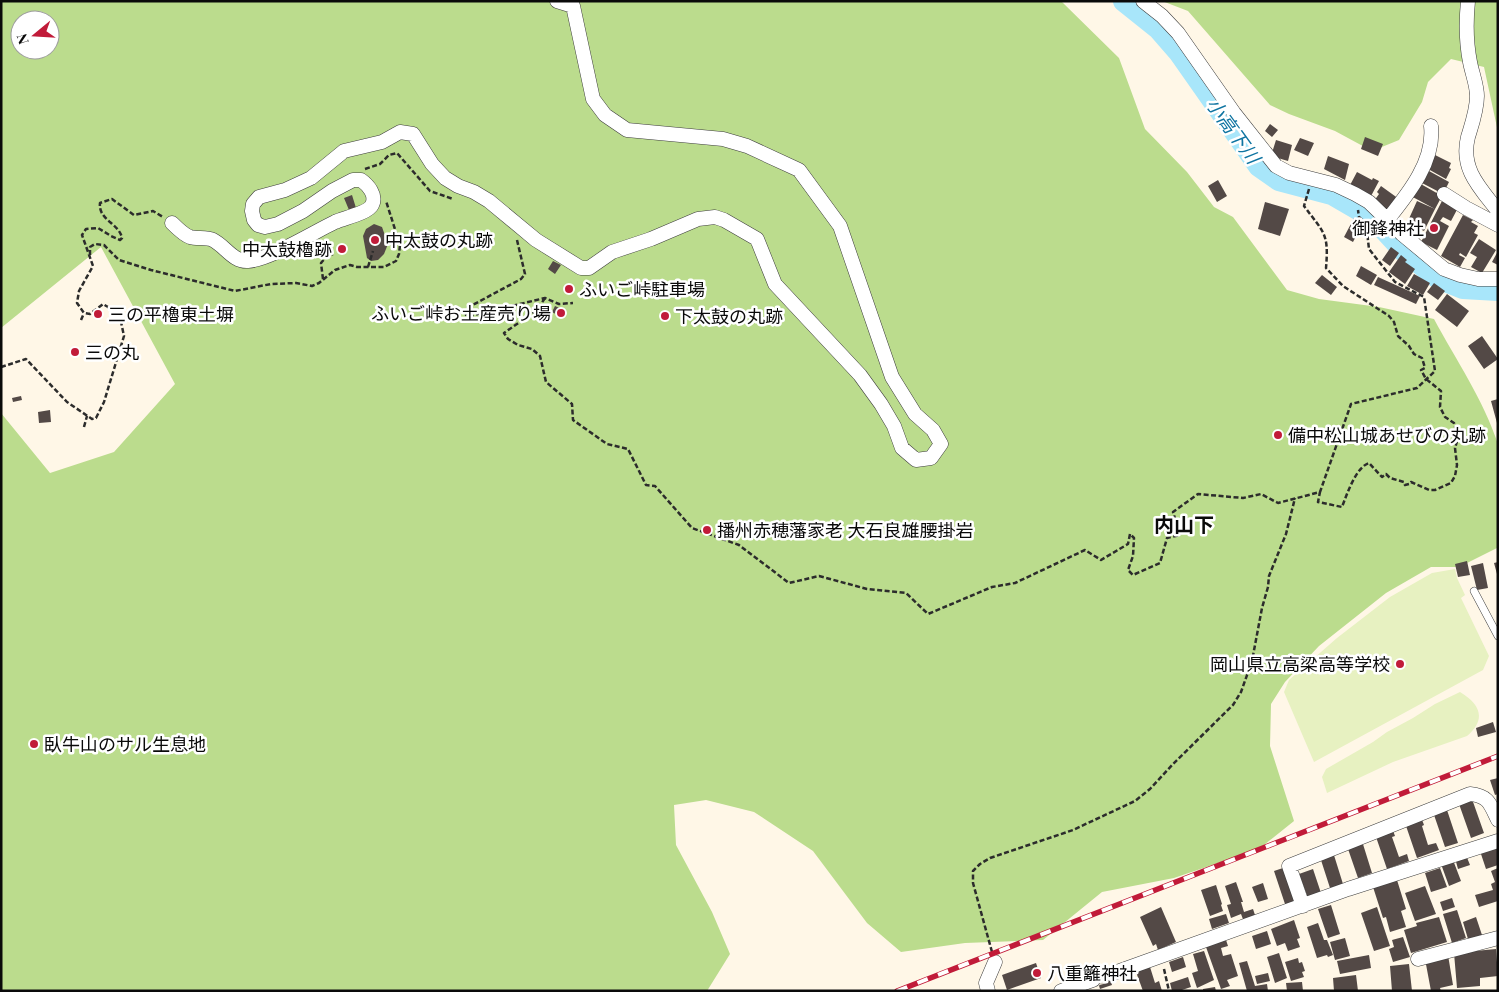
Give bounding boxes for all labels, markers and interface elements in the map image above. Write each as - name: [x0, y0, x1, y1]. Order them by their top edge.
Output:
- north arrow: [10, 10, 60, 60]
- text: N: [12, 31, 33, 47]
- water label: 小高下川: [1201, 92, 1268, 170]
- place label: 御鋒神社: [1352, 216, 1424, 240]
- marker: 御鋒神社: [1428, 222, 1440, 234]
- place label: 中太鼓の丸跡: [385, 228, 493, 252]
- marker: 中太鼓の丸跡: [369, 234, 381, 246]
- place label: 中太鼓櫓跡: [242, 237, 332, 261]
- marker: 中太鼓櫓跡: [336, 243, 348, 255]
- place label: ふいご峠駐車場: [579, 277, 705, 301]
- marker: ふいご峠駐車場: [563, 283, 575, 295]
- place label: ふいご峠お土産売り場: [371, 301, 551, 325]
- place label: 三の平櫓東土塀: [108, 302, 234, 326]
- place label: 下太鼓の丸跡: [675, 304, 783, 328]
- marker: ふいご峠お土産売り場: [555, 307, 567, 319]
- marker: 三の平櫓東土塀: [92, 308, 104, 320]
- marker: 下太鼓の丸跡: [659, 310, 671, 322]
- place label: 三の丸: [85, 340, 139, 364]
- marker: 三の丸: [69, 346, 81, 358]
- place label: 備中松山城あせびの丸跡: [1288, 423, 1486, 447]
- marker: 備中松山城あせびの丸跡: [1272, 429, 1284, 441]
- district label: 内山下: [1154, 510, 1214, 537]
- place label: 播州赤穂藩家老 大石良雄腰掛岩: [717, 518, 973, 542]
- marker: 播州赤穂藩家老 大石良雄腰掛岩: [701, 524, 713, 536]
- place label: 岡山県立高梁高等学校: [1210, 652, 1390, 676]
- marker: 岡山県立高梁高等学校: [1394, 658, 1406, 670]
- place label: 臥牛山のサル生息地: [44, 732, 206, 756]
- marker: 臥牛山のサル生息地: [28, 738, 40, 750]
- place label: 八重籬神社: [1047, 961, 1137, 985]
- marker: 八重籬神社: [1031, 967, 1043, 979]

